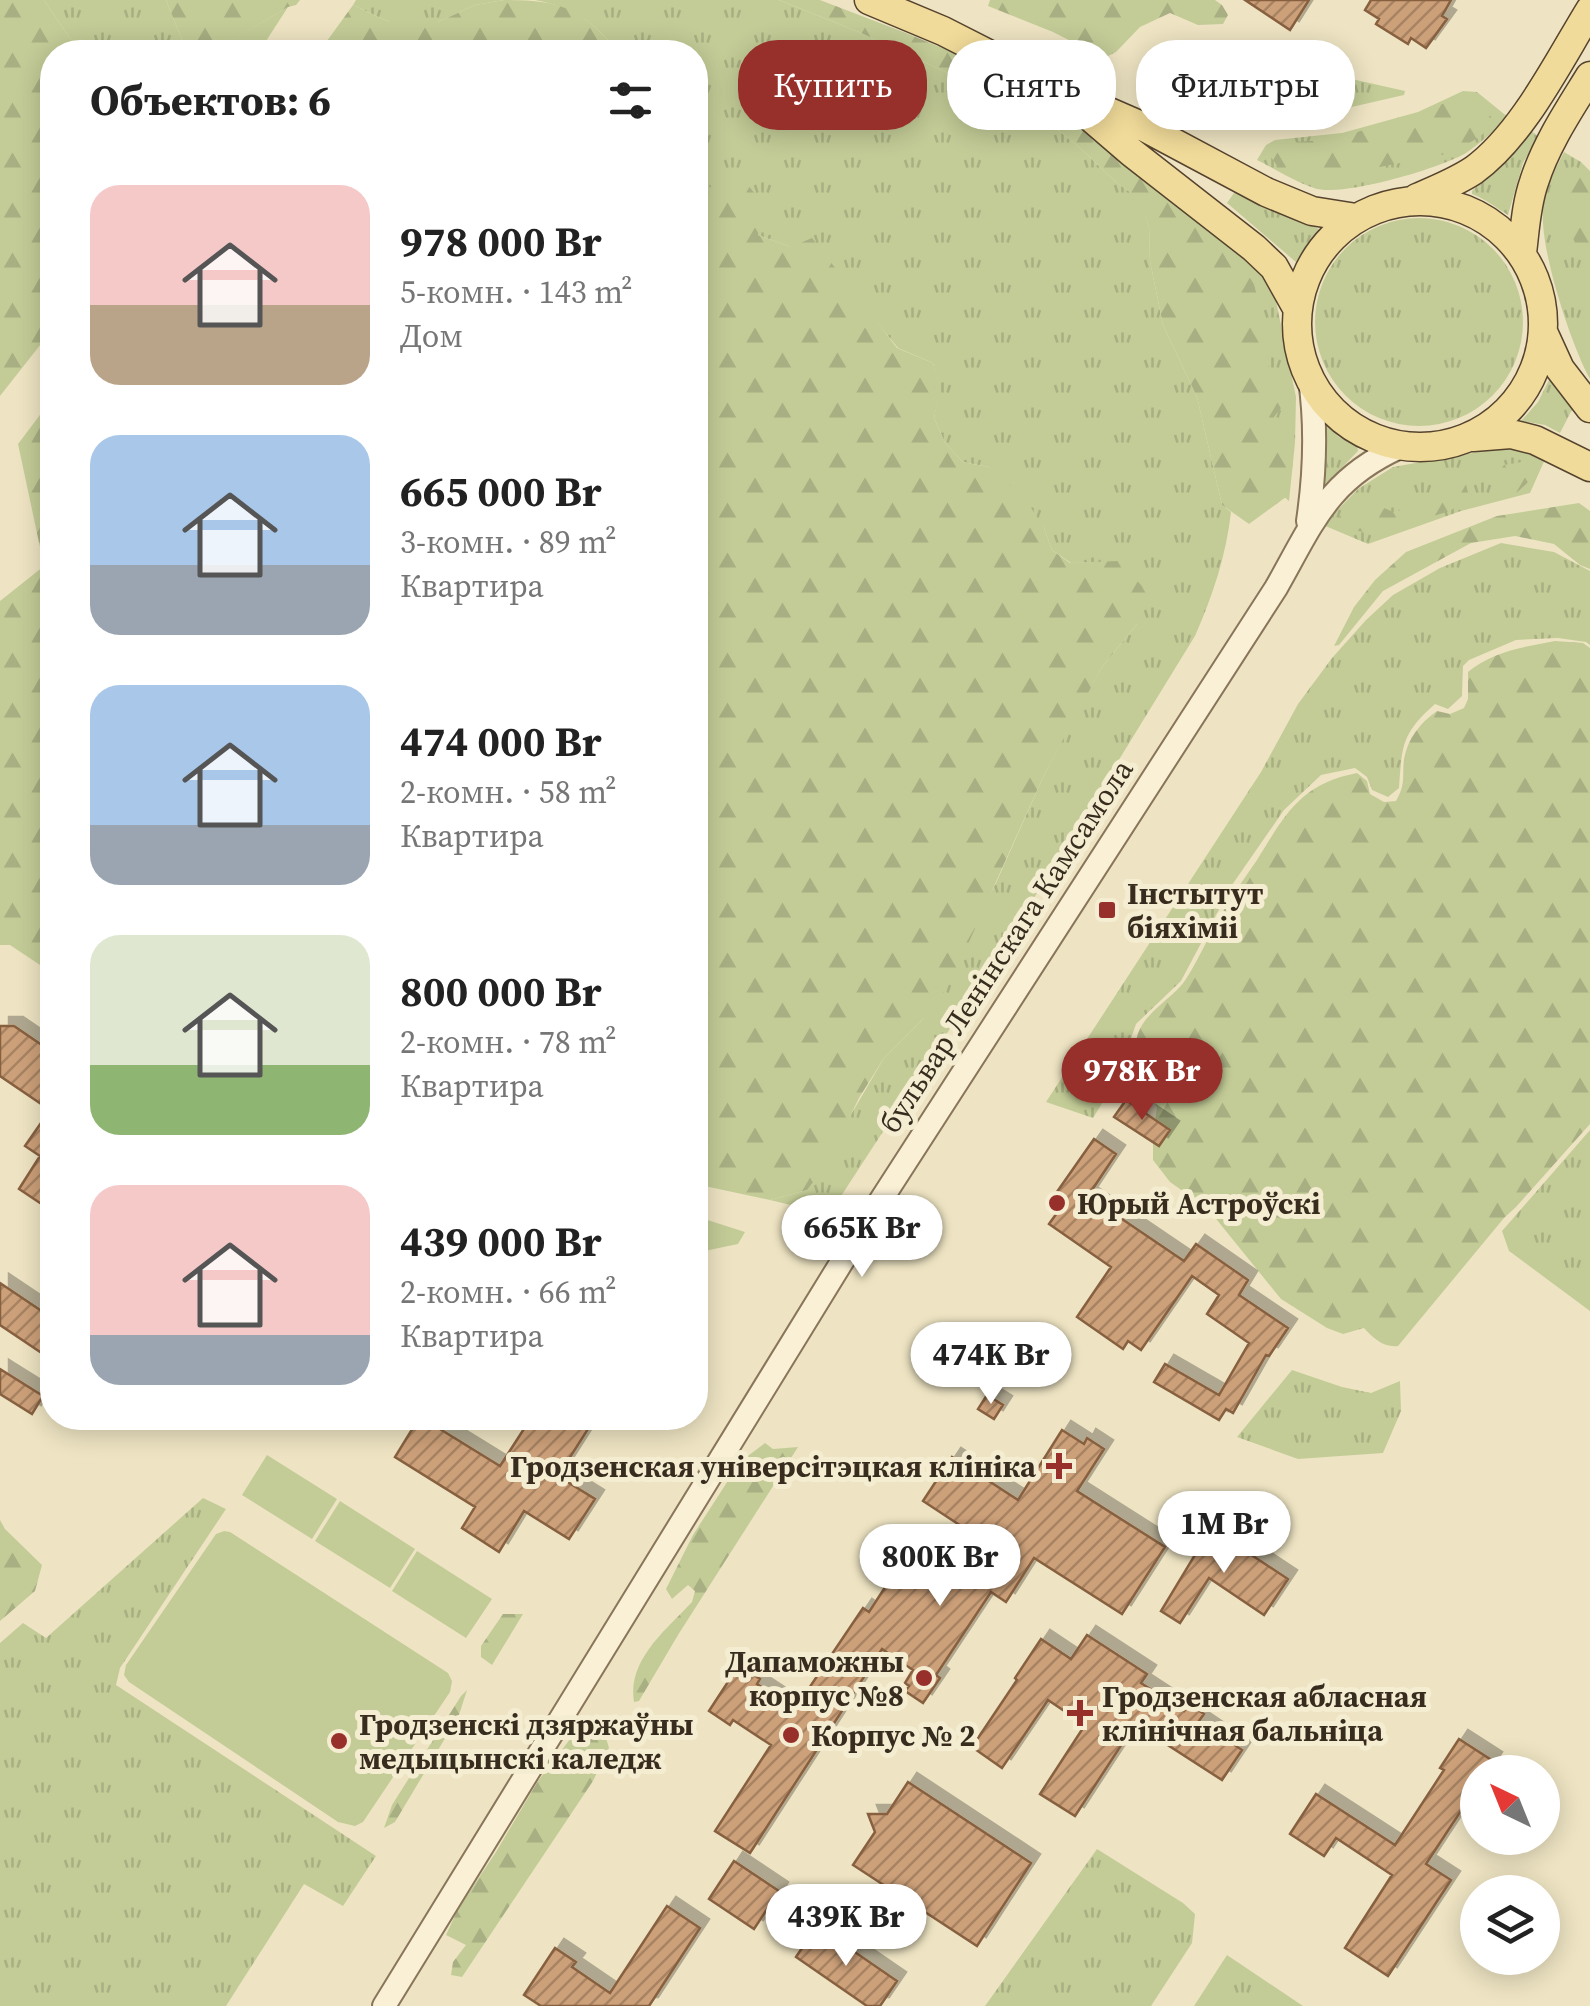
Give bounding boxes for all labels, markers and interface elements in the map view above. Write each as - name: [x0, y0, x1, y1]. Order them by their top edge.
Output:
- chip: Купить: [738, 40, 927, 130]
- chip: Снять: [947, 40, 1116, 130]
- chip: Фильтры: [1136, 40, 1355, 130]
- text: Объектов: 6: [90, 71, 331, 129]
- icon: filters: [603, 73, 658, 128]
- text: 978 000 Br: [400, 212, 601, 270]
- icon: home: [170, 225, 290, 345]
- text: 5-комн. · 143 m²: [400, 270, 633, 314]
- text: Дом: [400, 314, 463, 358]
- text: 665 000 Br: [400, 462, 601, 520]
- icon: home: [170, 475, 290, 595]
- text: 3-комн. · 89 m²: [400, 520, 617, 564]
- text: Квартира: [400, 564, 544, 608]
- text: 474 000 Br: [400, 712, 601, 770]
- icon: home: [170, 725, 290, 845]
- street label: бульвар Ленінскага Камсамола: [870, 751, 1143, 1141]
- text: 2-комн. · 58 m²: [400, 770, 617, 814]
- text: Квартира: [400, 814, 544, 858]
- place label: Інстытут біяхіміі: [1127, 873, 1264, 948]
- marker: Інстытут біяхіміі: [1096, 899, 1118, 921]
- text: 800 000 Br: [400, 962, 601, 1020]
- icon: home: [170, 975, 290, 1095]
- text: 2-комн. · 78 m²: [400, 1020, 617, 1064]
- pin: 978K Br: [1050, 1038, 1234, 1123]
- text: 978K Br: [1084, 1048, 1200, 1092]
- text: Квартира: [400, 1064, 544, 1108]
- place label: Юрый Астроўскі: [1077, 1183, 1320, 1224]
- marker: Юрый Астроўскі: [1046, 1192, 1068, 1214]
- pin: 665K Br: [770, 1195, 954, 1280]
- text: 665K Br: [804, 1205, 920, 1249]
- text: 439 000 Br: [400, 1212, 601, 1270]
- icon: home: [170, 1225, 290, 1345]
- text: 2-комн. · 66 m²: [400, 1270, 617, 1314]
- text: Квартира: [400, 1314, 544, 1358]
- pin: 474K Br: [899, 1322, 1083, 1407]
- text: 474K Br: [933, 1332, 1049, 1376]
- place label: Гродзенская універсітэцкая клініка: [510, 1446, 1037, 1487]
- marker: Гродзенская універсітэцкая клініка: [1046, 1453, 1072, 1479]
- pin: 1M Br: [1154, 1491, 1294, 1576]
- text: 1M Br: [1180, 1501, 1268, 1545]
- pin: 800K Br: [848, 1524, 1032, 1609]
- text: 800K Br: [882, 1534, 998, 1578]
- place label: Дапаможны корпус №8: [725, 1641, 904, 1716]
- marker: Дапаможны корпус №8: [913, 1667, 935, 1689]
- place label: Гродзенская абласная клінічная бальніца: [1102, 1676, 1427, 1751]
- marker: Гродзенская абласная клінічная бальніца: [1067, 1700, 1093, 1726]
- place label: Гродзенскі дзяржаўны медыцынскі каледж: [359, 1704, 694, 1779]
- place label: Корпус № 2: [811, 1715, 976, 1756]
- marker: Корпус № 2: [780, 1724, 802, 1746]
- marker: Гродзенскі дзяржаўны медыцынскі каледж: [328, 1730, 350, 1752]
- north arrow: [1460, 1755, 1560, 1855]
- map controls: [1460, 1755, 1560, 1975]
- button: layers: [1460, 1875, 1560, 1975]
- pin: 439K Br: [754, 1884, 938, 1969]
- text: 439K Br: [788, 1894, 904, 1938]

